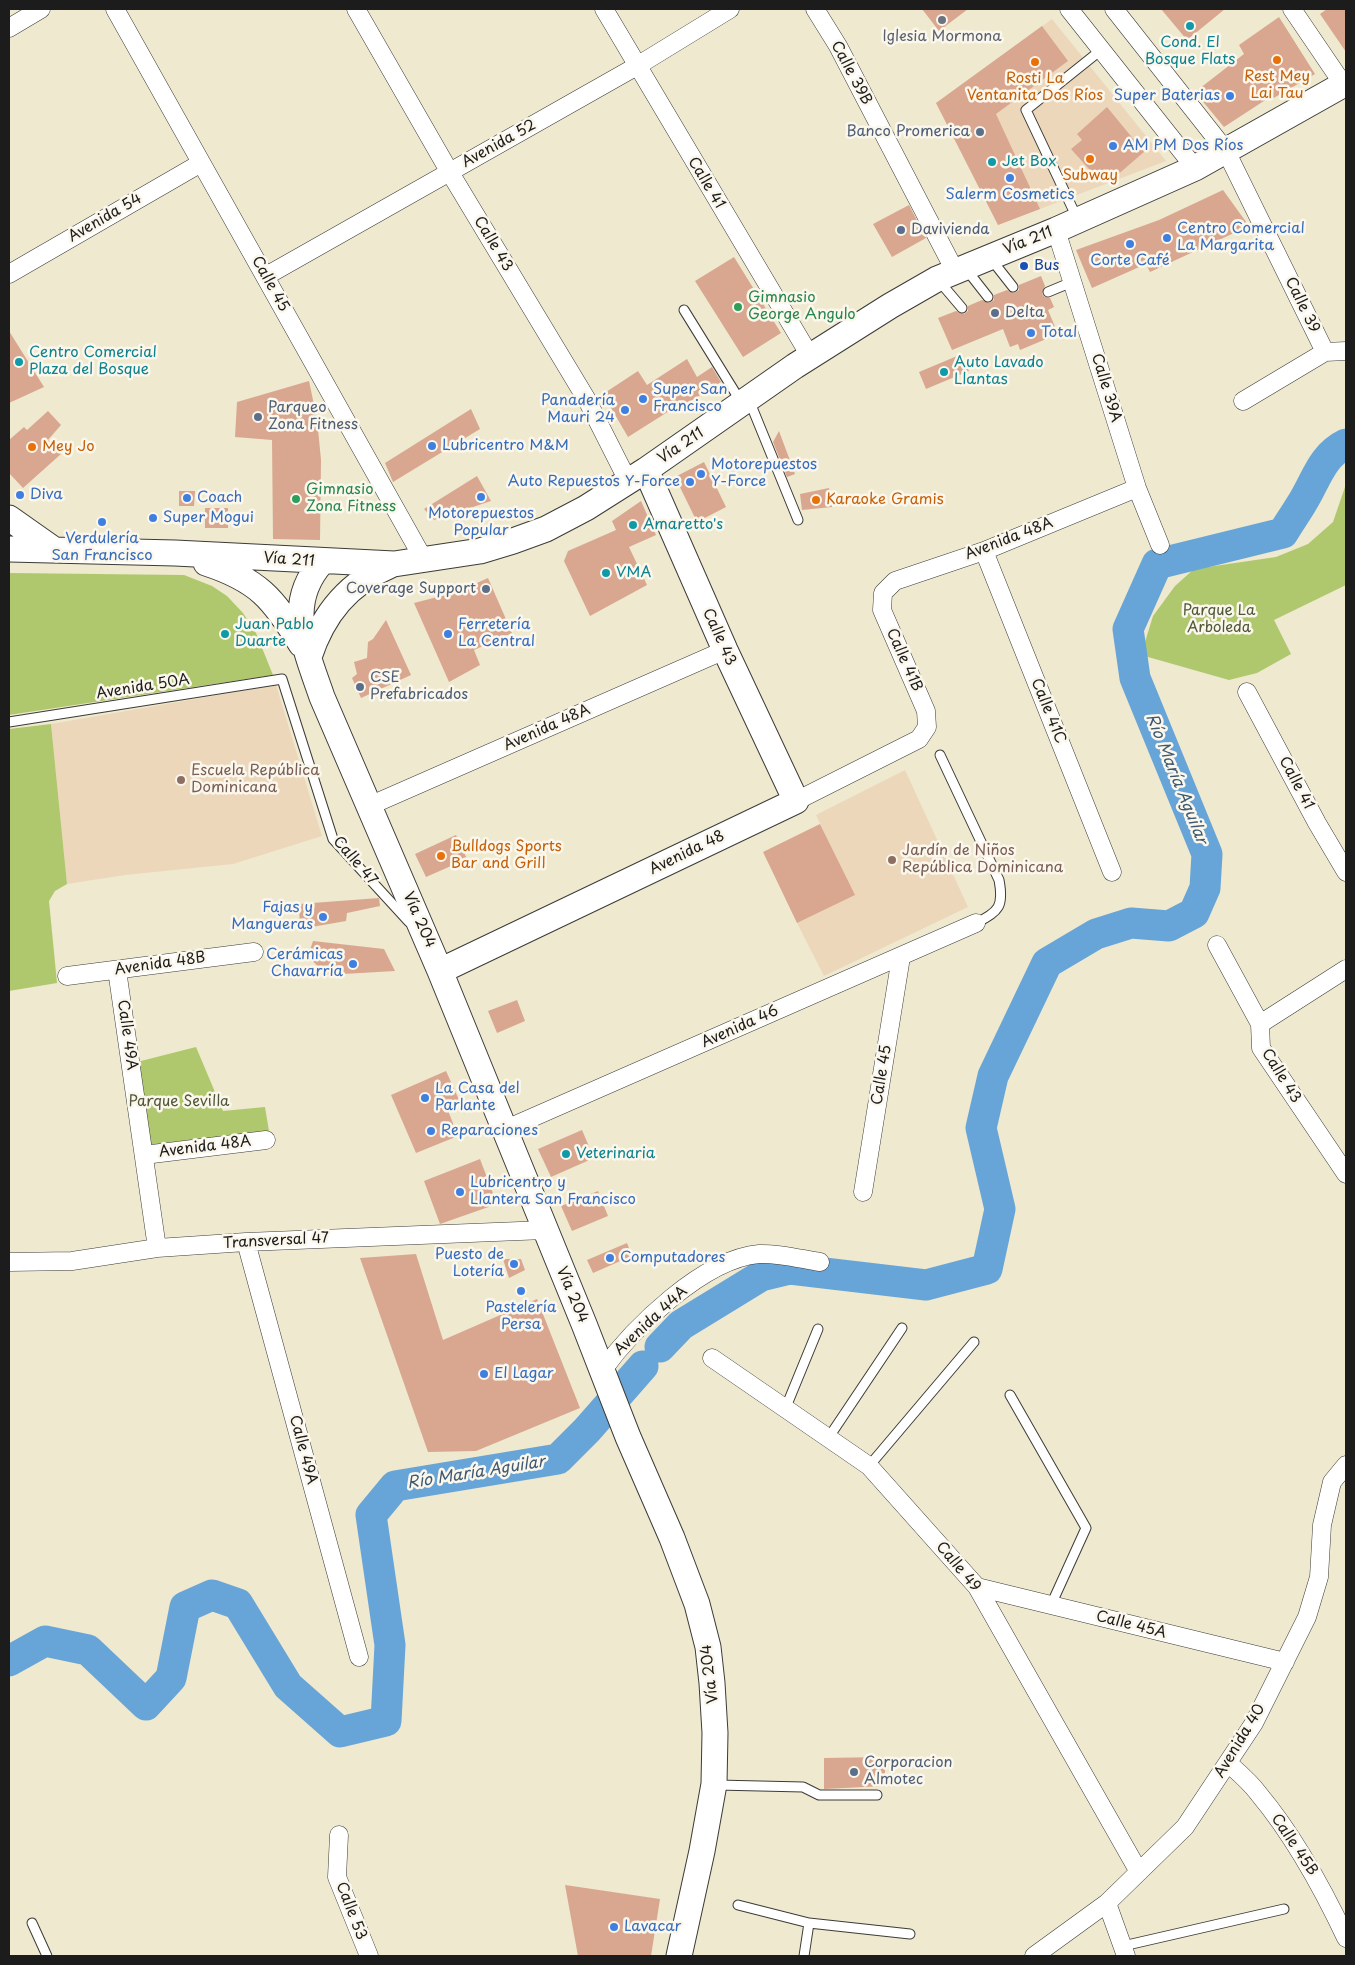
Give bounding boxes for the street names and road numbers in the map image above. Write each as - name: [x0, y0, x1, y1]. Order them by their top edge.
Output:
- street label: Calle 39B: [827, 38, 875, 108]
- street label: Avenida 52: [459, 116, 539, 172]
- street label: Calle 41: [684, 154, 728, 212]
- street label: Avenida 54: [65, 190, 145, 246]
- street label: Calle 43: [470, 213, 516, 275]
- street label: Vía 211: [1001, 223, 1055, 259]
- street label: Calle 45: [247, 253, 293, 315]
- street label: Calle 39: [1281, 274, 1323, 336]
- street label: Calle 39A: [1087, 352, 1125, 424]
- street label: Vía 211: [655, 424, 707, 468]
- street label: Avenida 48A: [962, 514, 1056, 564]
- street label: Vía 211: [263, 549, 315, 571]
- street label: Calle 43: [698, 606, 740, 668]
- street label: Calle 41B: [882, 626, 926, 694]
- street label: Avenida 50A: [95, 671, 191, 703]
- street label: Calle 41C: [1027, 676, 1069, 746]
- street label: Avenida 48A: [501, 701, 593, 755]
- street label: Calle 41: [1275, 754, 1317, 812]
- street label: Avenida 48: [646, 827, 728, 879]
- street label: Calle 47: [329, 833, 381, 889]
- street label: Vía 204: [399, 889, 439, 951]
- street label: Avenida 48B: [114, 949, 206, 979]
- street label: Calle 49A: [113, 999, 141, 1071]
- street label: Avenida 46: [699, 1002, 781, 1052]
- street label: Calle 45: [868, 1044, 896, 1106]
- street label: Calle 43: [1257, 1045, 1305, 1107]
- street label: Avenida 48A: [158, 1132, 252, 1162]
- street label: Transversal 47: [222, 1229, 330, 1253]
- street label: Vía 204: [552, 1264, 592, 1326]
- street label: Avenida 44A: [611, 1283, 691, 1359]
- street label: Calle 49A: [285, 1413, 321, 1487]
- street label: Calle 49: [932, 1538, 984, 1596]
- street label: Calle 45A: [1094, 1608, 1168, 1642]
- street label: Vía 204: [697, 1643, 723, 1705]
- street label: Avenida 40: [1211, 1701, 1269, 1781]
- street label: Calle 45B: [1267, 1811, 1321, 1879]
- street label: Calle 53: [332, 1879, 370, 1943]

